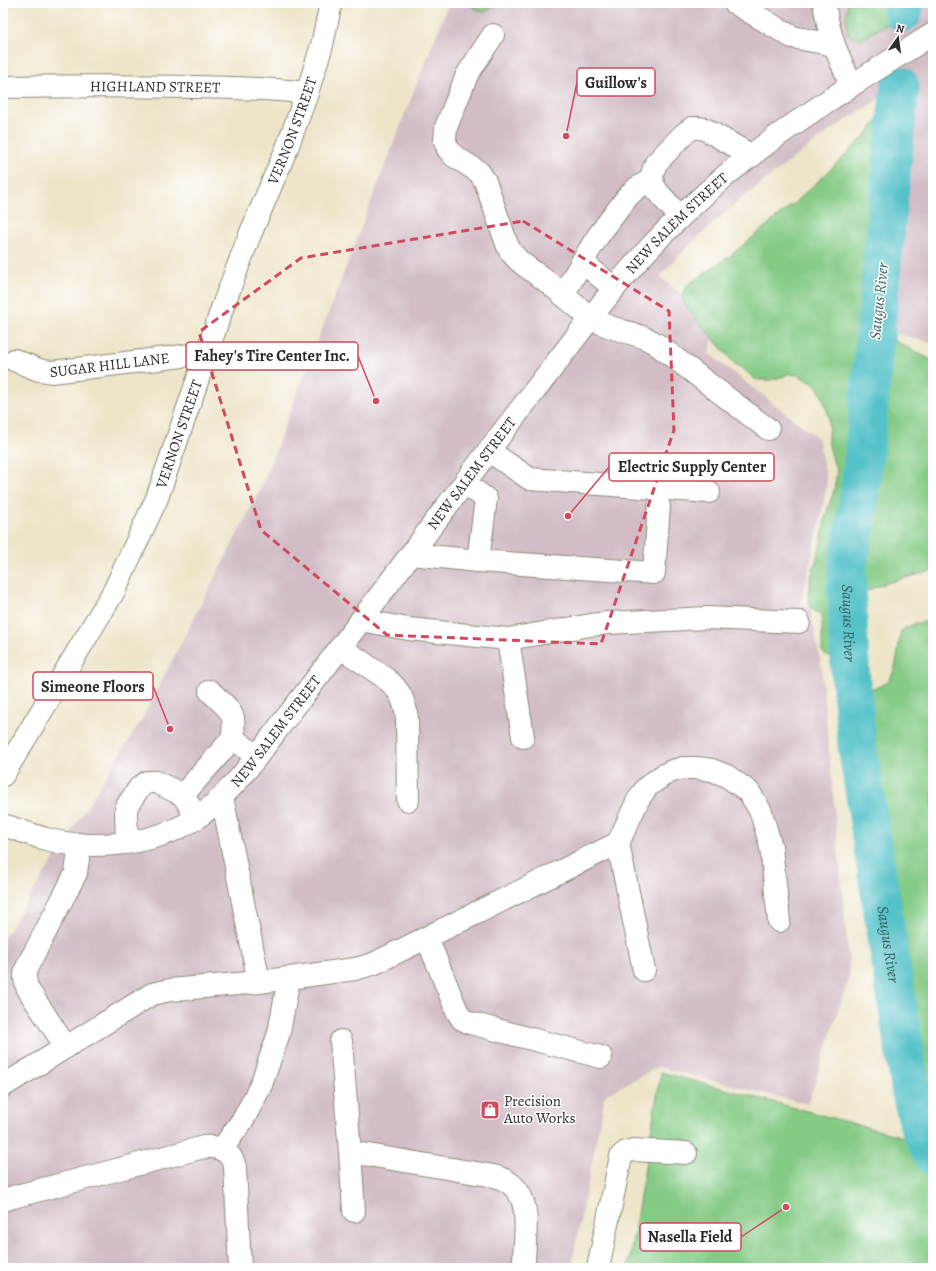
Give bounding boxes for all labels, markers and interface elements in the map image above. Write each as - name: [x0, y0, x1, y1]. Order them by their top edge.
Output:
- north arrow: [878, 18, 918, 58]
- text: N: [895, 21, 906, 37]
- callout: Guillow's: [577, 68, 655, 96]
- text: Guillow's: [585, 72, 647, 94]
- street label: VERNON STREET: [262, 74, 322, 188]
- street label: HIGHLAND STREET: [90, 76, 221, 98]
- street label: NEW SALEM STREET: [621, 167, 733, 278]
- water label: Saugus River: [864, 261, 894, 341]
- callout: Fahey's Tire Center Inc.: [186, 342, 358, 370]
- text: Fahey's Tire Center Inc.: [194, 345, 350, 367]
- street label: SUGAR HILL LANE: [49, 348, 170, 382]
- street label: VERNON STREET: [151, 376, 207, 492]
- street label: NEW SALEM STREET: [423, 412, 521, 534]
- callout: Electric Supply Center: [609, 453, 774, 481]
- text: Electric Supply Center: [618, 456, 767, 478]
- water label: Saugus River: [836, 584, 861, 662]
- street label: NEW SALEM STREET: [226, 671, 326, 792]
- callout: Simeone Floors: [33, 672, 153, 700]
- text: Simeone Floors: [41, 676, 145, 698]
- water label: Saugus River: [871, 904, 905, 985]
- place label: Precision Auto Works: [503, 1091, 576, 1128]
- shop icon: Precision Auto Works: [479, 1099, 501, 1121]
- callout: Nasella Field: [640, 1223, 741, 1251]
- text: Nasella Field: [648, 1226, 733, 1248]

